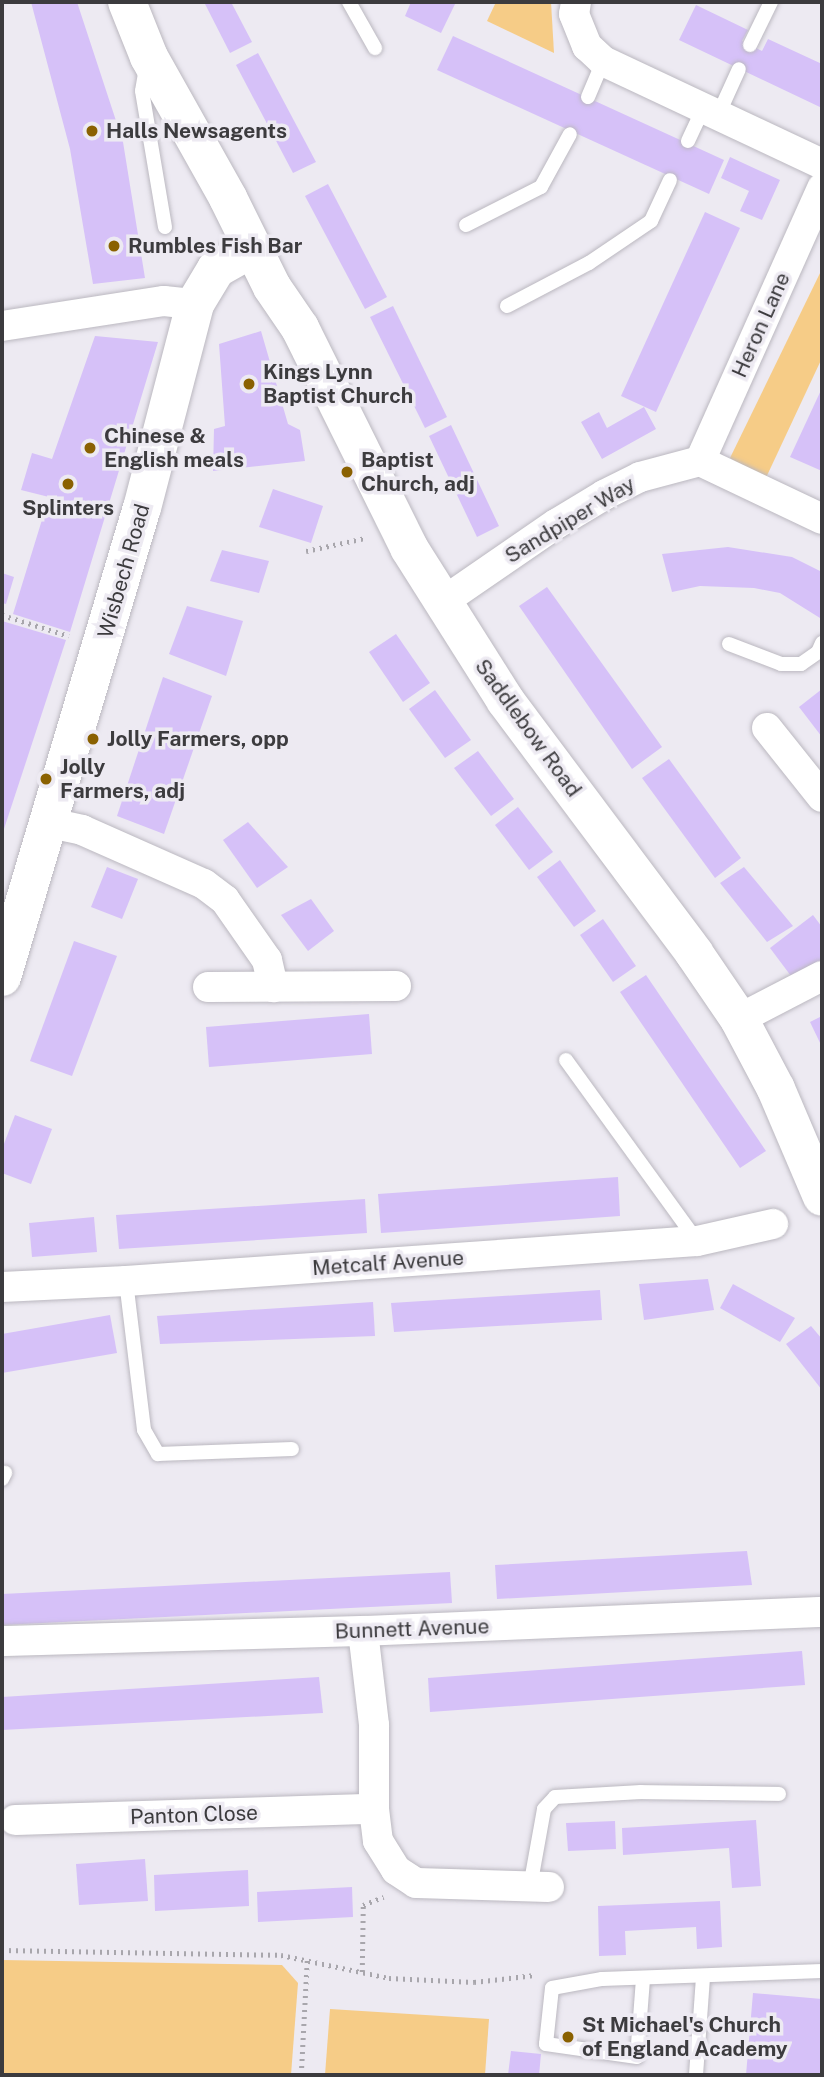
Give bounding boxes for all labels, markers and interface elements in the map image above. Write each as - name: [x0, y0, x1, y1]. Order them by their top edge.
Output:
- place label: Halls Newsagents: [106, 118, 287, 144]
- marker: Halls Newsagents: [84, 123, 100, 139]
- place label: Rumbles Fish Bar: [128, 233, 302, 259]
- marker: Rumbles Fish Bar: [106, 238, 122, 254]
- street label: Heron Lane: [727, 269, 795, 381]
- place label: Kings Lynn Baptist Church: [263, 359, 413, 409]
- marker: Kings Lynn Baptist Church: [241, 376, 257, 392]
- place label: Chinese & English meals: [104, 423, 244, 473]
- marker: Chinese & English meals: [82, 440, 98, 456]
- place label: Baptist Church, adj: [361, 447, 475, 497]
- marker: Baptist Church, adj: [339, 464, 355, 480]
- street label: Sandpiper Way: [500, 471, 640, 569]
- marker: Splinters: [60, 476, 76, 492]
- place label: Splinters: [22, 495, 114, 521]
- street label: Wisbech Road: [93, 501, 155, 641]
- street label: Saddlebow Road: [470, 654, 586, 802]
- place label: Jolly Farmers, opp: [107, 726, 289, 752]
- marker: Jolly Farmers, opp: [85, 731, 101, 747]
- place label: Jolly Farmers, adj: [60, 754, 185, 804]
- marker: Jolly Farmers, adj: [38, 771, 54, 787]
- street label: Metcalf Avenue: [311, 1245, 465, 1281]
- street label: Bunnett Avenue: [334, 1614, 490, 1644]
- street label: Panton Close: [130, 1800, 258, 1830]
- place label: St Michael's Church of England Academy: [582, 2012, 788, 2062]
- marker: St Michael's Church of England Academy: [560, 2029, 576, 2045]

